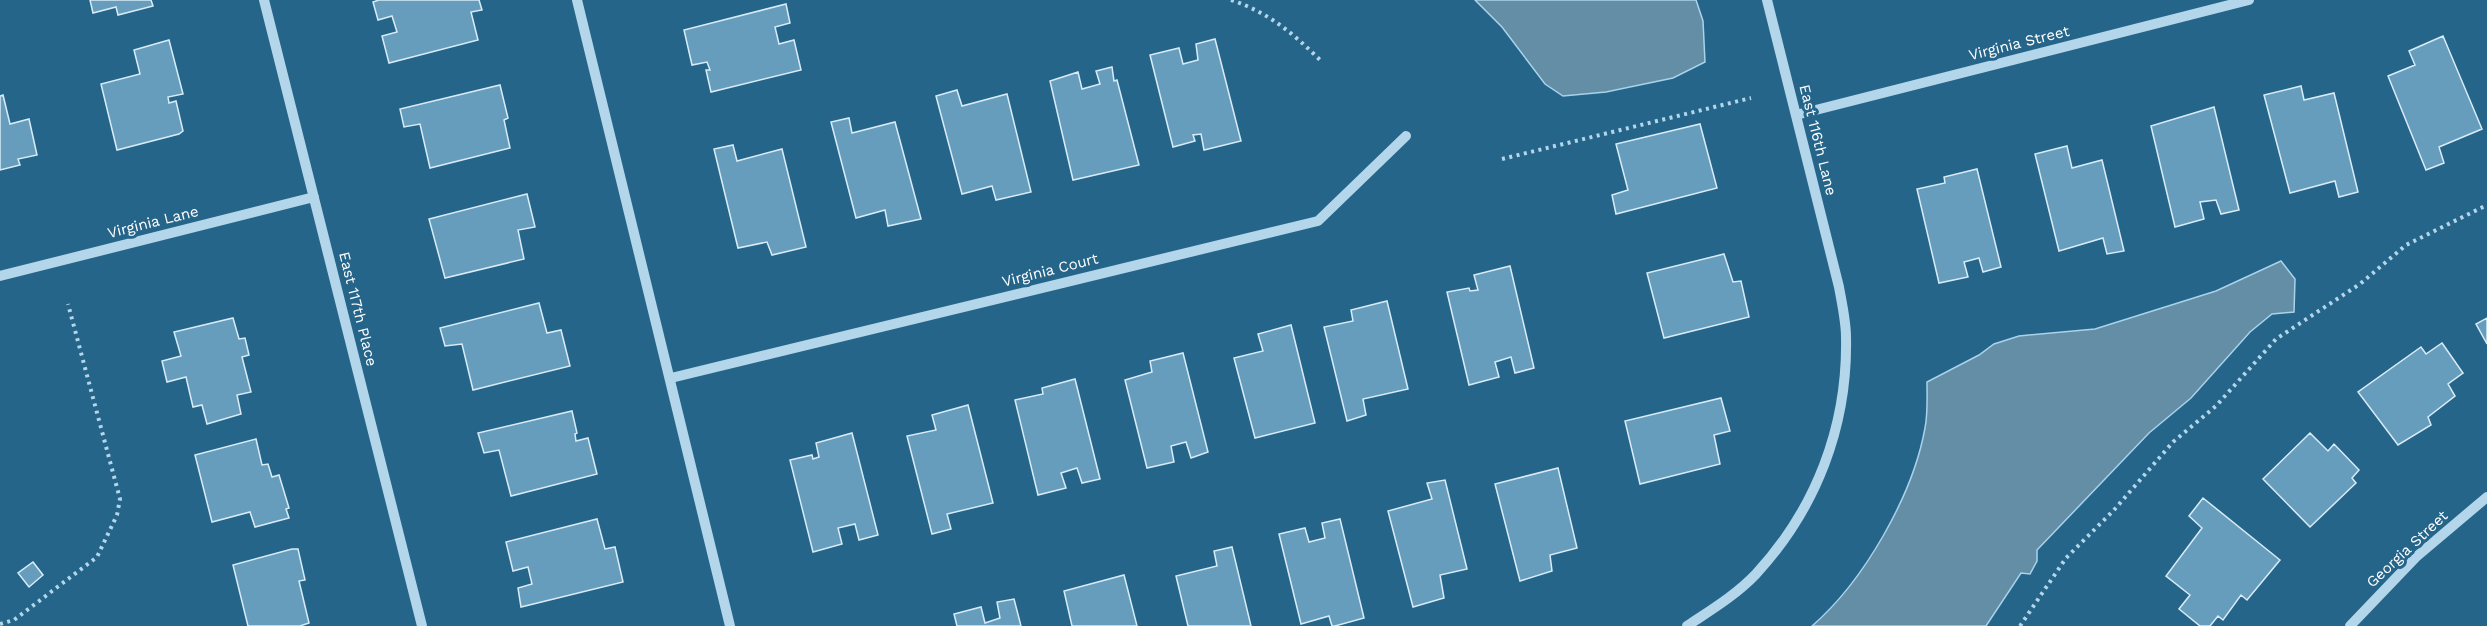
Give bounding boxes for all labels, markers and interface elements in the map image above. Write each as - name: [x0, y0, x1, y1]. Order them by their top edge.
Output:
- street label: Virginia Street: [1967, 22, 2072, 64]
- street label: East 116th Lane: [1795, 83, 1841, 197]
- street label: Virginia Lane: [106, 202, 200, 242]
- street label: Virginia Court: [1000, 249, 1101, 291]
- street label: East 117th Place: [335, 250, 381, 368]
- street label: Georgia Street: [2363, 506, 2452, 591]

